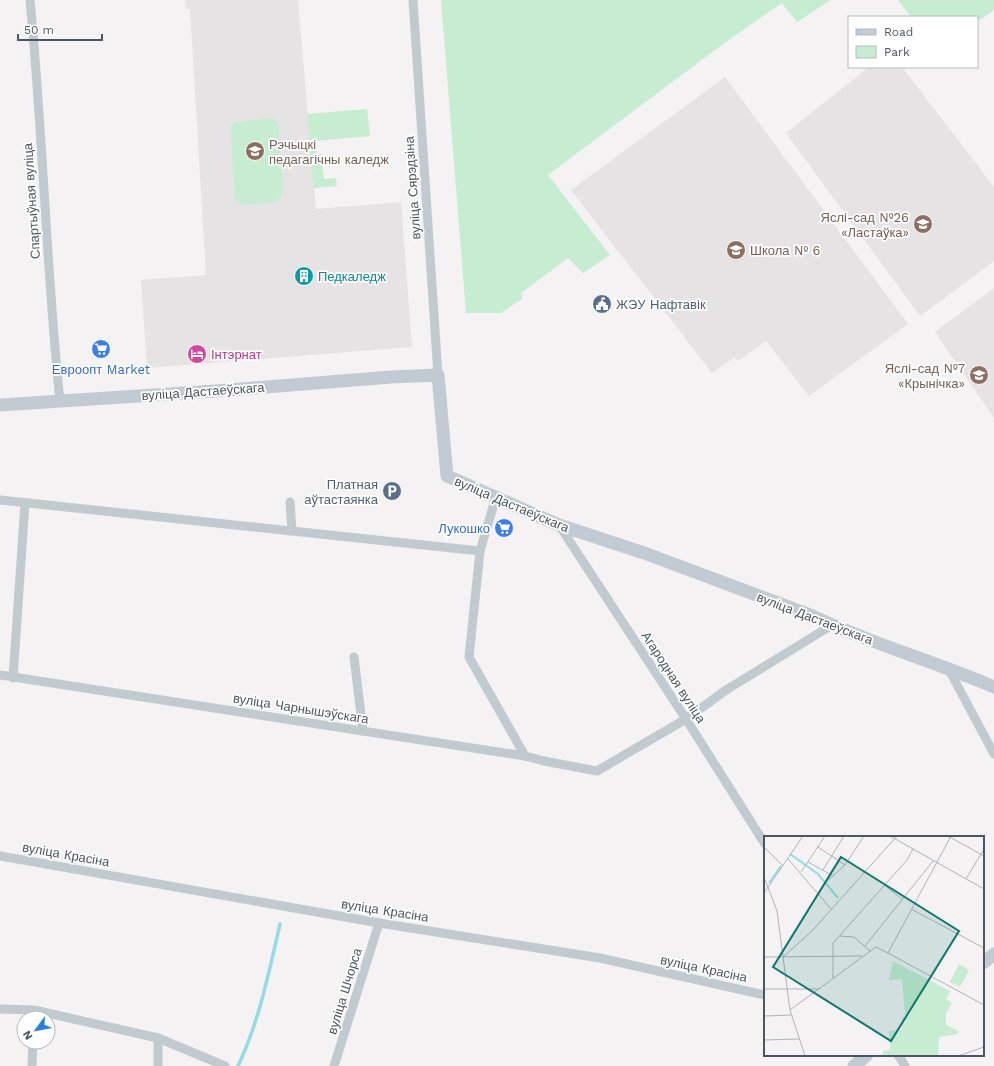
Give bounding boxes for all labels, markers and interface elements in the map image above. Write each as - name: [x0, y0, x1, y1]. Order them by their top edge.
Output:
- scale bar: [18, 16, 102, 42]
- legend: [848, 16, 978, 68]
- text: 50 m: [24, 23, 54, 37]
- text: Road: [884, 25, 913, 39]
- text: Park: [884, 45, 910, 59]
- street label: вуліца Сярэдзіна: [401, 135, 424, 240]
- place label: Рэчыцкі педагагічны каледж: [269, 137, 389, 167]
- school or university icon: Рэчыцкі педагагічны каледж: [244, 140, 266, 162]
- street label: Спартыўная вуліца: [20, 142, 43, 259]
- place label: Яслі-сад №26 «Ластаўка»: [821, 210, 909, 240]
- school or university icon: Яслі-сад №26 «Ластаўка»: [912, 213, 934, 235]
- school or university icon: Школа № 6: [725, 239, 747, 261]
- place label: Школа № 6: [750, 243, 821, 258]
- building icon: Педкаледж: [293, 265, 315, 287]
- place label: Педкаледж: [318, 269, 386, 284]
- public building icon: ЖЭУ Нафтавік: [591, 293, 613, 315]
- place label: ЖЭУ Нафтавік: [616, 297, 706, 312]
- supermarket icon: Евроопт Market: [90, 338, 112, 360]
- hotel icon: Інтэрнат: [186, 343, 208, 365]
- place label: Інтэрнат: [211, 347, 262, 362]
- place label: Яслі-сад №7 «Крынічка»: [885, 361, 965, 391]
- place label: Евроопт Market: [52, 362, 151, 377]
- school or university icon: Яслі-сад №7 «Крынічка»: [968, 364, 990, 386]
- street label: вуліца Дастаеўскага: [141, 380, 266, 403]
- street label: вуліца Дастаеўскага: [452, 474, 572, 536]
- place label: Платная аўтастаянка: [304, 477, 379, 507]
- parking icon: Платная аўтастаянка: [381, 480, 403, 502]
- supermarket icon: Лукошко: [493, 517, 515, 539]
- place label: Лукошко: [438, 521, 490, 536]
- street label: вуліца Дастаеўскага: [755, 589, 876, 648]
- street label: Агародная вуліца: [638, 629, 709, 726]
- street label: вуліца Чарнышэўскага: [232, 690, 371, 727]
- inset map: [764, 836, 984, 1056]
- street label: вуліца Красіна: [21, 839, 111, 870]
- street label: вуліца Красіна: [340, 896, 430, 925]
- street label: вуліца Шчорса: [324, 946, 365, 1036]
- street label: вуліца Красіна: [659, 952, 749, 985]
- north arrow: [16, 1010, 56, 1050]
- text: N: [20, 1028, 36, 1042]

